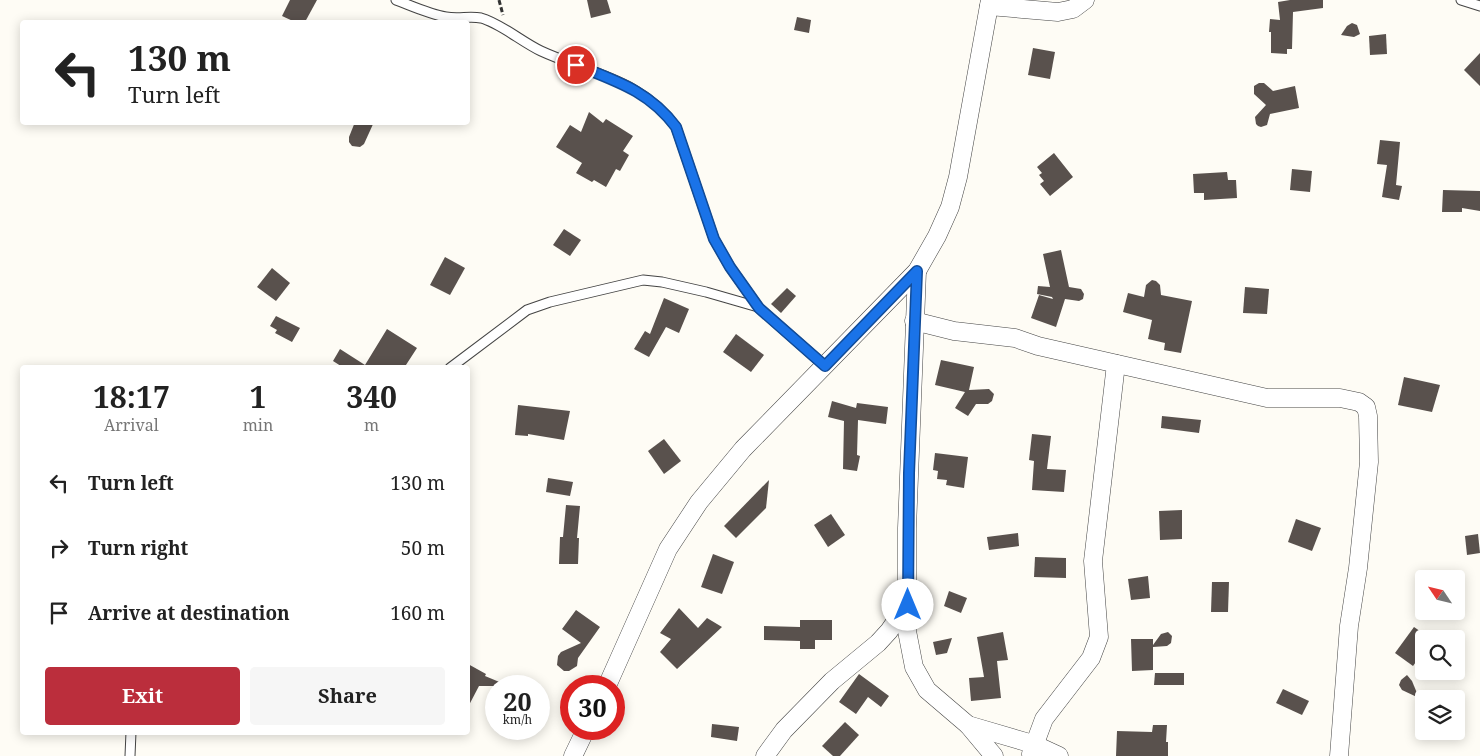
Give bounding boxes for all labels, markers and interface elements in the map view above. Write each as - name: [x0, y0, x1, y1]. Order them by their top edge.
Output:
- text: 130 m: [128, 34, 231, 81]
- icon: left: [45, 40, 110, 105]
- pin: [555, 44, 597, 86]
- icon: arrive: [562, 51, 590, 79]
- text: Turn left: [128, 79, 220, 109]
- text: 18:17: [93, 376, 170, 417]
- text: 1: [250, 376, 266, 417]
- text: 340: [346, 376, 397, 417]
- text: Arrival: [104, 414, 159, 436]
- text: min: [243, 414, 273, 436]
- text: m: [364, 414, 379, 436]
- icon: left: [45, 469, 73, 497]
- text: Turn left: [88, 470, 174, 496]
- text: 130 m: [390, 470, 445, 496]
- icon: right: [45, 534, 73, 562]
- text: Turn right: [88, 535, 188, 561]
- text: 50 m: [401, 535, 445, 561]
- north arrow: [1415, 570, 1465, 620]
- map controls: [1415, 570, 1465, 740]
- position arrow: [881, 578, 933, 630]
- icon: arrive: [45, 599, 73, 627]
- text: Arrive at destination: [88, 600, 290, 626]
- text: 160 m: [390, 600, 445, 626]
- button: search: [1415, 630, 1465, 680]
- button: Exit: [45, 667, 240, 725]
- button: Share: [250, 667, 445, 725]
- speed limit sign: 30: [560, 675, 625, 740]
- text: 20: [503, 684, 532, 718]
- button: layers: [1415, 690, 1465, 740]
- text: km/h: [503, 711, 532, 728]

